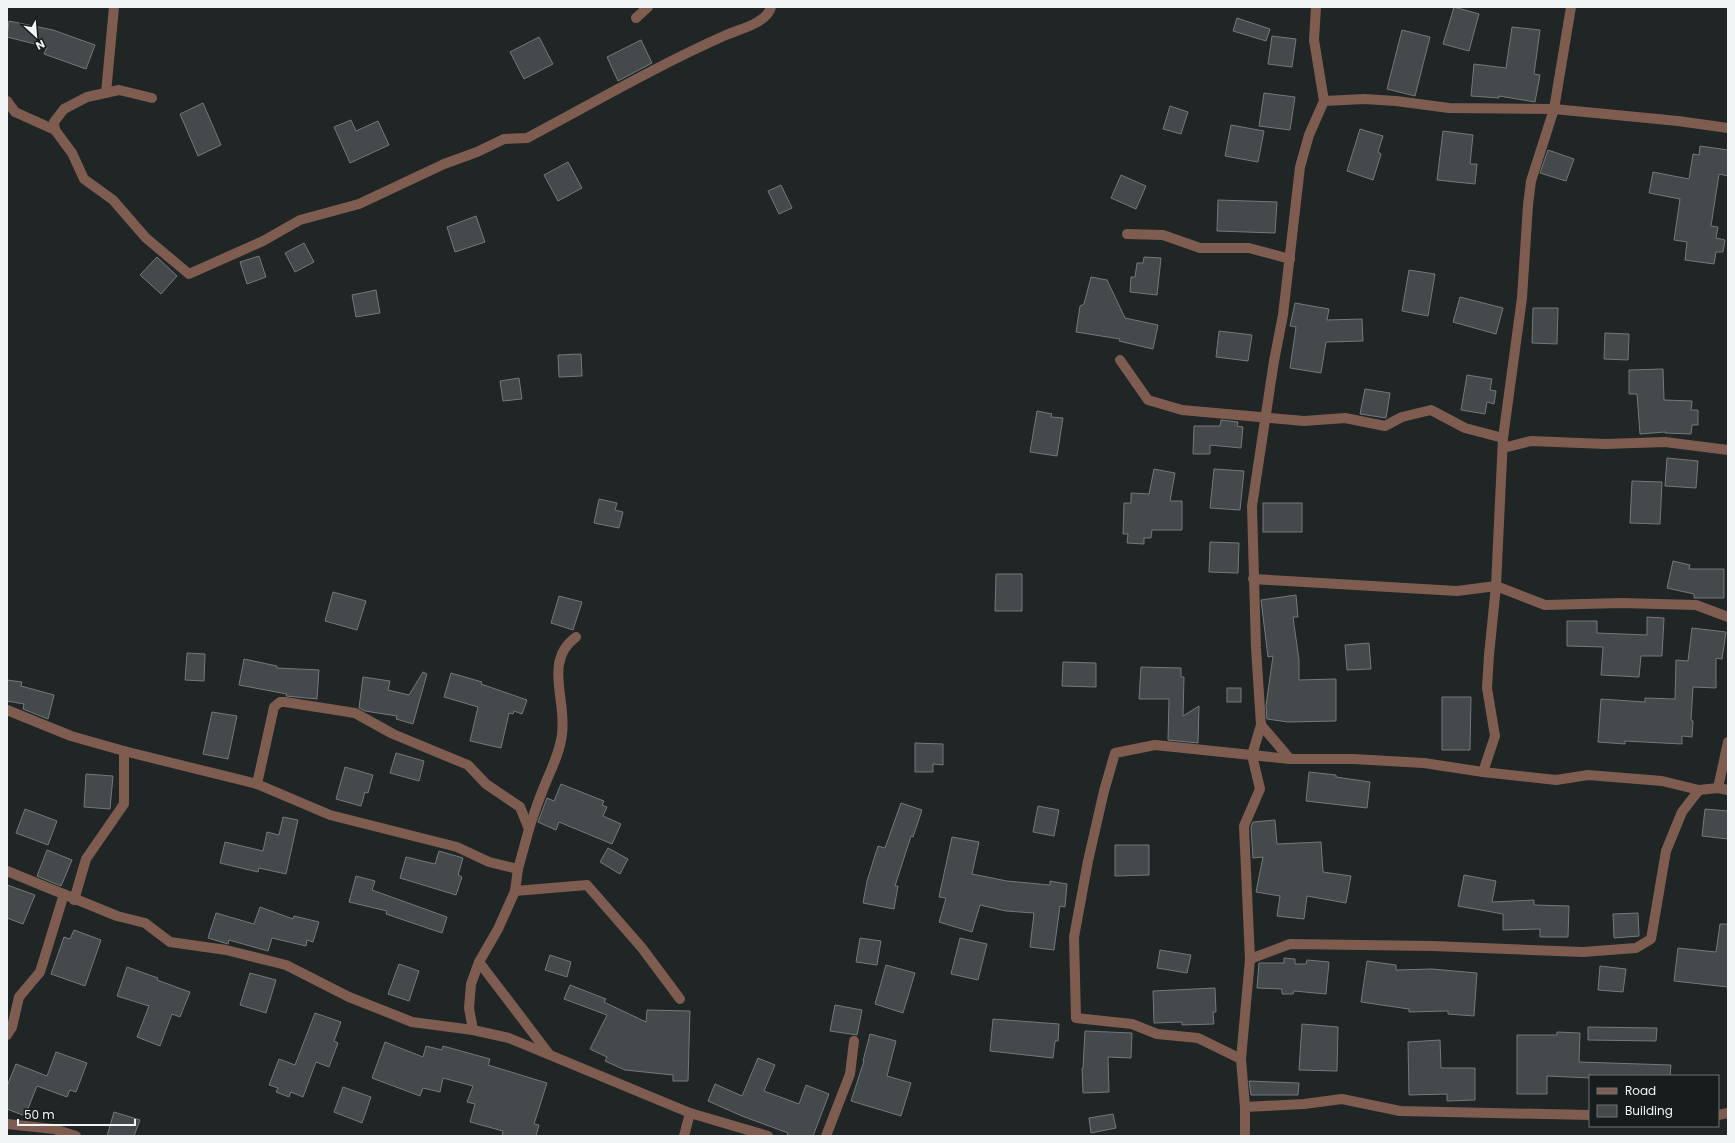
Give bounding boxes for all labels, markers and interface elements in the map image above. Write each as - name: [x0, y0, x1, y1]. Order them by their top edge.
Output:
- north arrow: [16, 16, 56, 56]
- text: N: [33, 36, 48, 54]
- legend: [1589, 1075, 1719, 1127]
- text: Road: [1625, 1082, 1656, 1099]
- scale bar: [18, 1101, 135, 1127]
- text: Building: [1625, 1102, 1673, 1119]
- text: 50 m: [24, 1106, 55, 1123]

